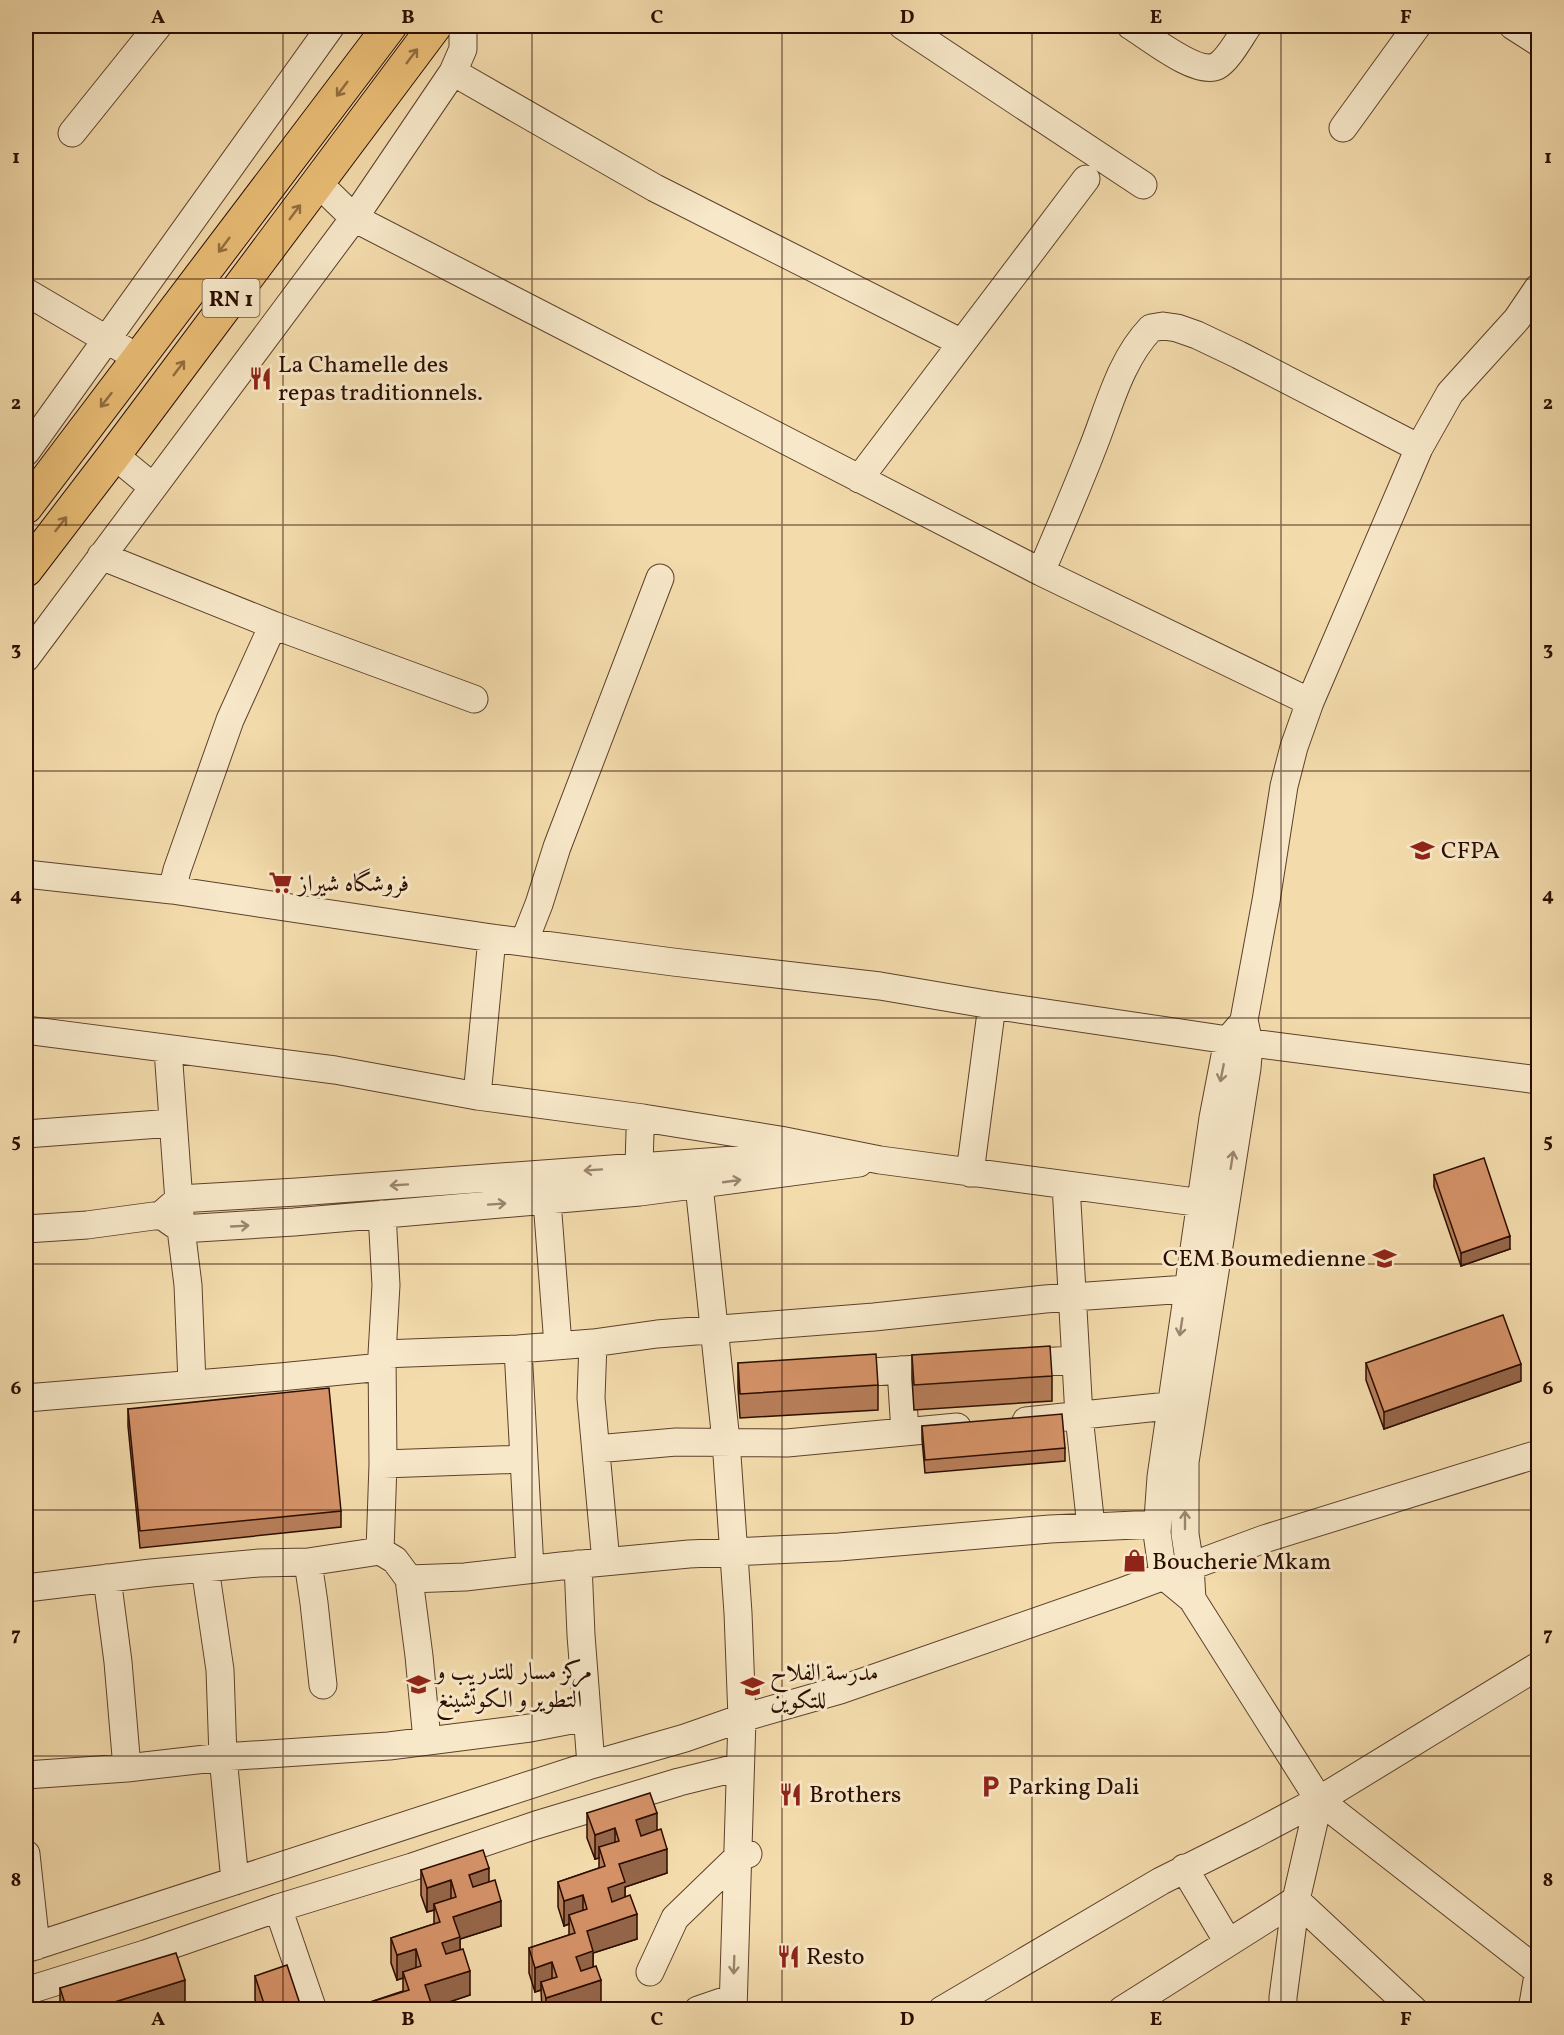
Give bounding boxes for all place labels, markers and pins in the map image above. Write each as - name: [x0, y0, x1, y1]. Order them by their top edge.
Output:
- place label: La Chamelle des repas traditionnels.: [278, 349, 483, 411]
- restaurant icon: La Chamelle des repas traditionnels.: [247, 365, 273, 391]
- place label: CFPA: [1441, 835, 1500, 869]
- school or university icon: CFPA: [1410, 837, 1436, 863]
- place label: فروشگاه شيراز: [296, 868, 409, 902]
- supermarket icon: فروشگاه شيراز: [267, 870, 293, 896]
- place label: CEM Boumedienne: [1163, 1243, 1366, 1277]
- school or university icon: CEM Boumedienne: [1371, 1245, 1397, 1271]
- place label: Boucherie Mkam: [1152, 1546, 1331, 1580]
- shop icon: Boucherie Mkam: [1121, 1548, 1147, 1574]
- place label: مركز مسار للتدريب و التطوير و الكوتشينغ: [433, 1656, 592, 1721]
- place label: مدرسة الفلاح للتكوين: [770, 1657, 879, 1719]
- school or university icon: مركز مسار للتدريب و التطوير و الكوتشينغ: [405, 1672, 431, 1698]
- school or university icon: مدرسة الفلاح للتكوين: [739, 1673, 765, 1699]
- place label: Parking Dali: [1008, 1771, 1140, 1805]
- parking icon: Parking Dali: [977, 1773, 1003, 1799]
- place label: Brothers: [809, 1779, 901, 1813]
- restaurant icon: Brothers: [778, 1781, 804, 1807]
- place label: Resto: [806, 1941, 865, 1975]
- restaurant icon: Resto: [775, 1943, 801, 1969]

